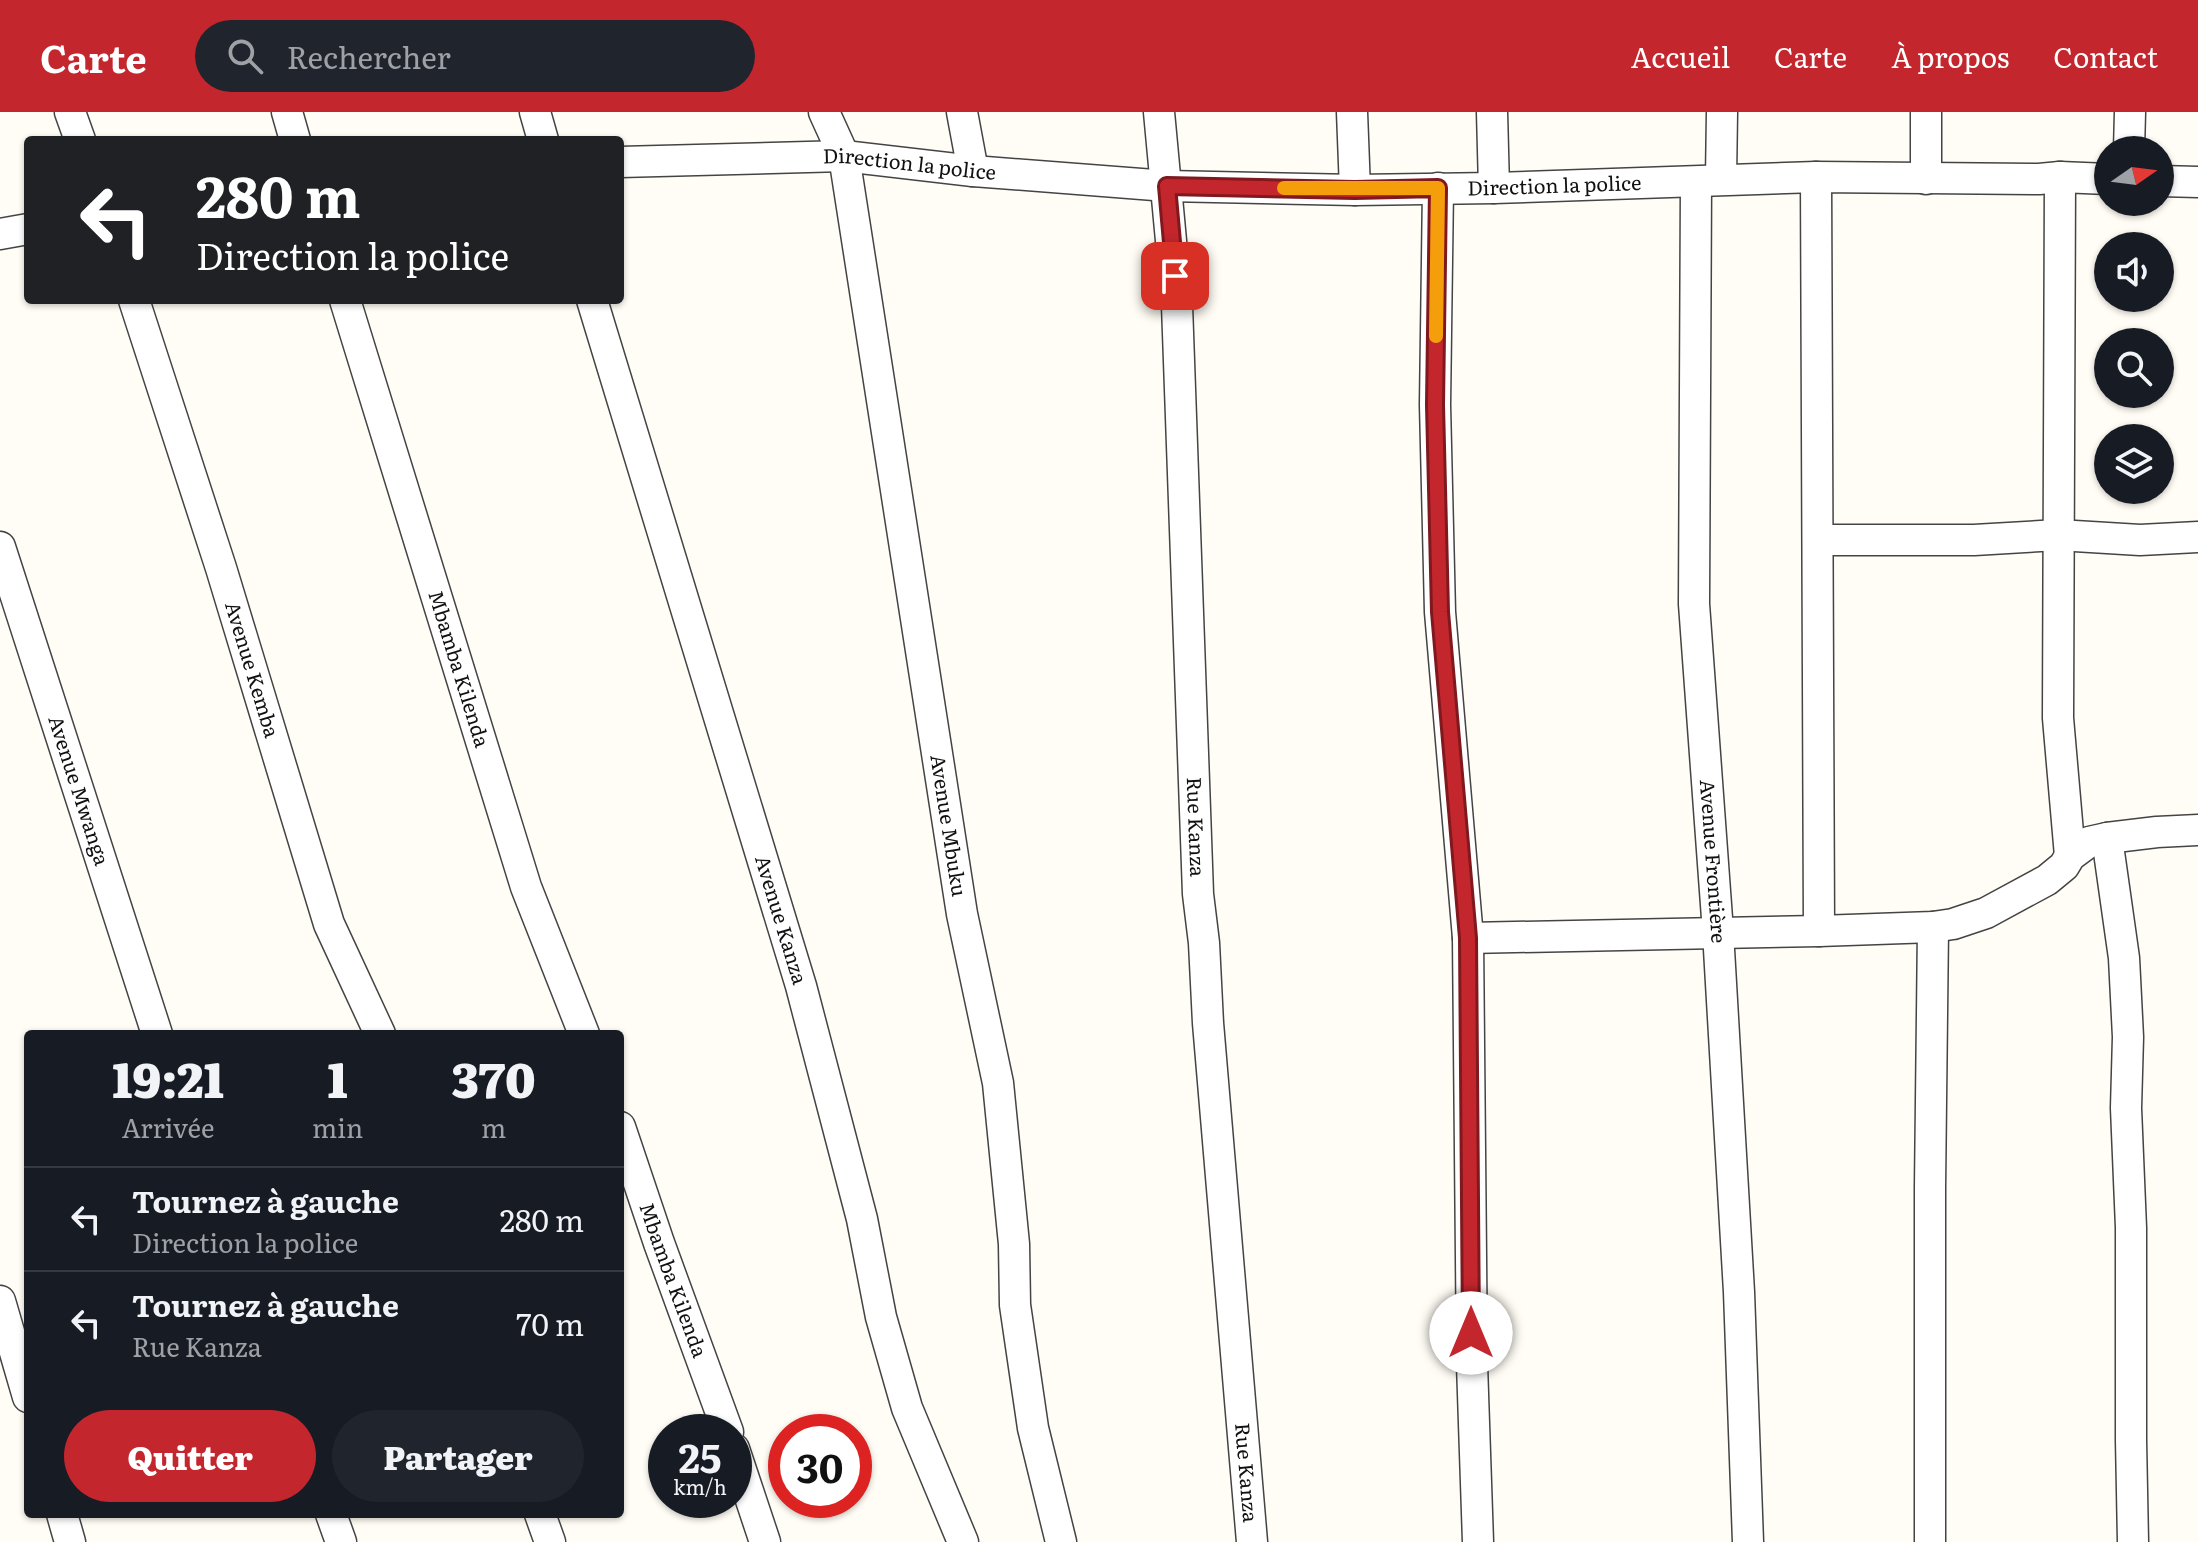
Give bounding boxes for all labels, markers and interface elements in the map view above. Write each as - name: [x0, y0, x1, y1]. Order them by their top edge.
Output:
- search box: [195, 20, 755, 92]
- text: Carte: [40, 28, 147, 85]
- icon: search: [223, 34, 267, 78]
- text: Rechercher: [287, 34, 451, 78]
- text: Accueil: [1631, 35, 1730, 77]
- text: Carte: [1774, 35, 1847, 77]
- text: À propos: [1891, 35, 2009, 77]
- text: Contact: [2053, 35, 2158, 77]
- north arrow: [2094, 136, 2174, 216]
- map controls: [2094, 136, 2174, 504]
- street label: Direction la police: [822, 139, 997, 186]
- text: 280 m: [196, 152, 361, 235]
- street label: Direction la police: [1467, 166, 1642, 201]
- icon: left: [64, 168, 168, 272]
- text: Direction la police: [196, 228, 509, 281]
- button: sound: [2094, 232, 2174, 312]
- pin: [1141, 242, 1209, 310]
- icon: arrive: [1153, 254, 1197, 298]
- button: search: [2094, 328, 2174, 408]
- button: layers: [2094, 424, 2174, 504]
- street label: Mbamba Kilenda: [422, 586, 499, 751]
- street label: Avenue Kemba: [219, 597, 289, 741]
- street label: Avenue Mwanga: [42, 711, 119, 869]
- street label: Avenue Mbuku: [924, 752, 976, 899]
- street label: Rue Kanza: [1181, 776, 1214, 877]
- street label: Avenue Frontière: [1694, 778, 1736, 944]
- street label: Avenue Kanza: [749, 851, 817, 988]
- text: 19:21: [112, 1042, 224, 1113]
- text: 1: [328, 1042, 348, 1113]
- text: 370: [451, 1042, 536, 1113]
- text: Arrivée: [122, 1107, 214, 1146]
- text: min: [312, 1107, 363, 1146]
- text: m: [481, 1107, 506, 1146]
- text: Tournez à gauche: [132, 1178, 399, 1222]
- icon: left: [64, 1197, 108, 1241]
- text: 280 m: [500, 1197, 584, 1241]
- street label: Mbamba Kilenda: [633, 1198, 717, 1361]
- text: Direction la police: [132, 1222, 358, 1261]
- text: Tournez à gauche: [132, 1282, 399, 1326]
- position arrow: [1429, 1291, 1513, 1375]
- icon: left: [64, 1301, 108, 1345]
- text: 70 m: [516, 1301, 584, 1345]
- text: Rue Kanza: [132, 1326, 262, 1365]
- button: Quitter: [64, 1410, 316, 1502]
- button: Partager: [332, 1410, 584, 1502]
- speed limit sign: 30: [768, 1414, 872, 1518]
- street label: Rue Kanza: [1229, 1422, 1267, 1524]
- text: 25: [678, 1426, 722, 1485]
- text: km/h: [673, 1471, 727, 1501]

